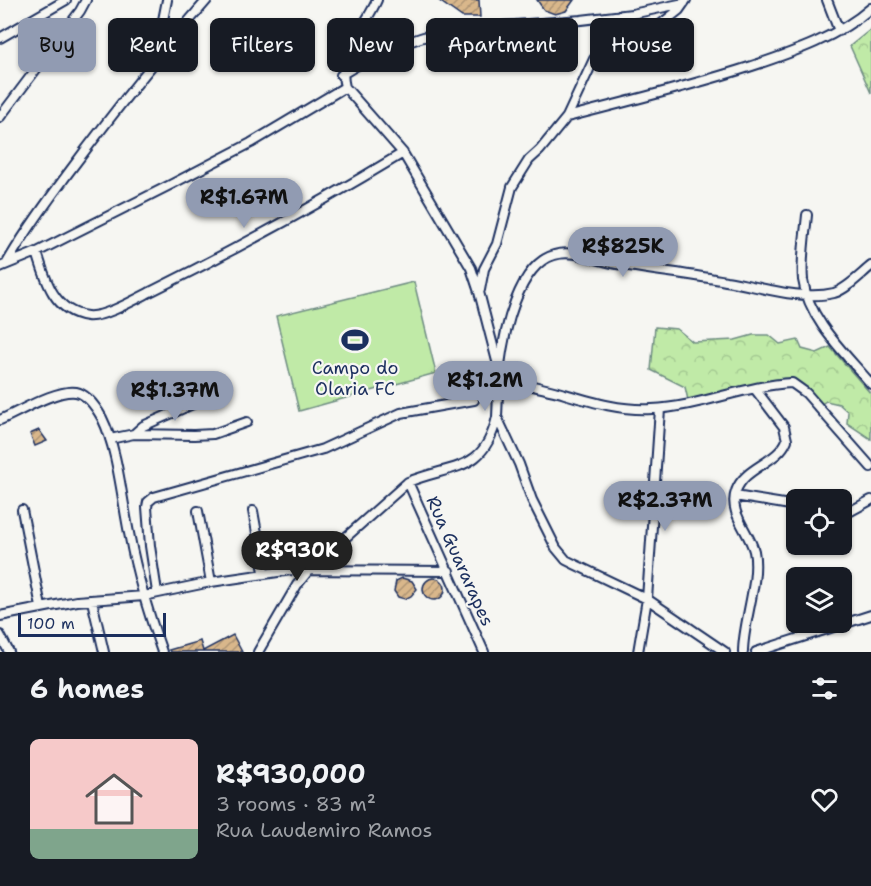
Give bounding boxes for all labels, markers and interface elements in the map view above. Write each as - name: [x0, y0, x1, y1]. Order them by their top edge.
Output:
- chip: Buy: [18, 18, 96, 72]
- chip: Rent: [108, 18, 198, 72]
- chip: Filters: [210, 18, 315, 72]
- chip: New: [327, 18, 414, 72]
- chip: Apartment: [426, 18, 578, 72]
- chip: House: [590, 18, 694, 72]
- pin: R$1.67M: [189, 178, 299, 229]
- text: R$1.67M: [200, 184, 288, 210]
- pin: R$825K: [574, 227, 672, 278]
- text: R$825K: [582, 233, 664, 259]
- sports icon: Campo do Olaria FC: [340, 325, 370, 355]
- place label: Campo do Olaria FC: [312, 356, 398, 401]
- pin: R$1.2M: [436, 361, 534, 412]
- text: R$1.2M: [447, 367, 523, 393]
- pin: R$1.37M: [120, 371, 230, 422]
- text: R$1.37M: [130, 377, 220, 403]
- pin: R$2.37M: [610, 481, 720, 532]
- text: R$2.37M: [618, 487, 712, 513]
- map controls: [786, 489, 852, 633]
- button: locate: [786, 489, 852, 555]
- street label: Rua Guararapes: [421, 492, 499, 630]
- pin: R$930K: [248, 531, 346, 582]
- text: R$930K: [255, 537, 339, 563]
- button: layers: [786, 567, 852, 633]
- scale bar: [18, 610, 166, 638]
- text: 100 m: [27, 613, 75, 634]
- text: 6 homes: [30, 671, 144, 706]
- icon: filters: [808, 672, 841, 705]
- text: R$930,000: [216, 756, 366, 791]
- icon: home: [78, 763, 150, 835]
- icon: heart: [808, 783, 841, 816]
- text: 3 rooms · 83 m²: [216, 791, 376, 817]
- text: Rua Laudemiro Ramos: [216, 817, 432, 843]

